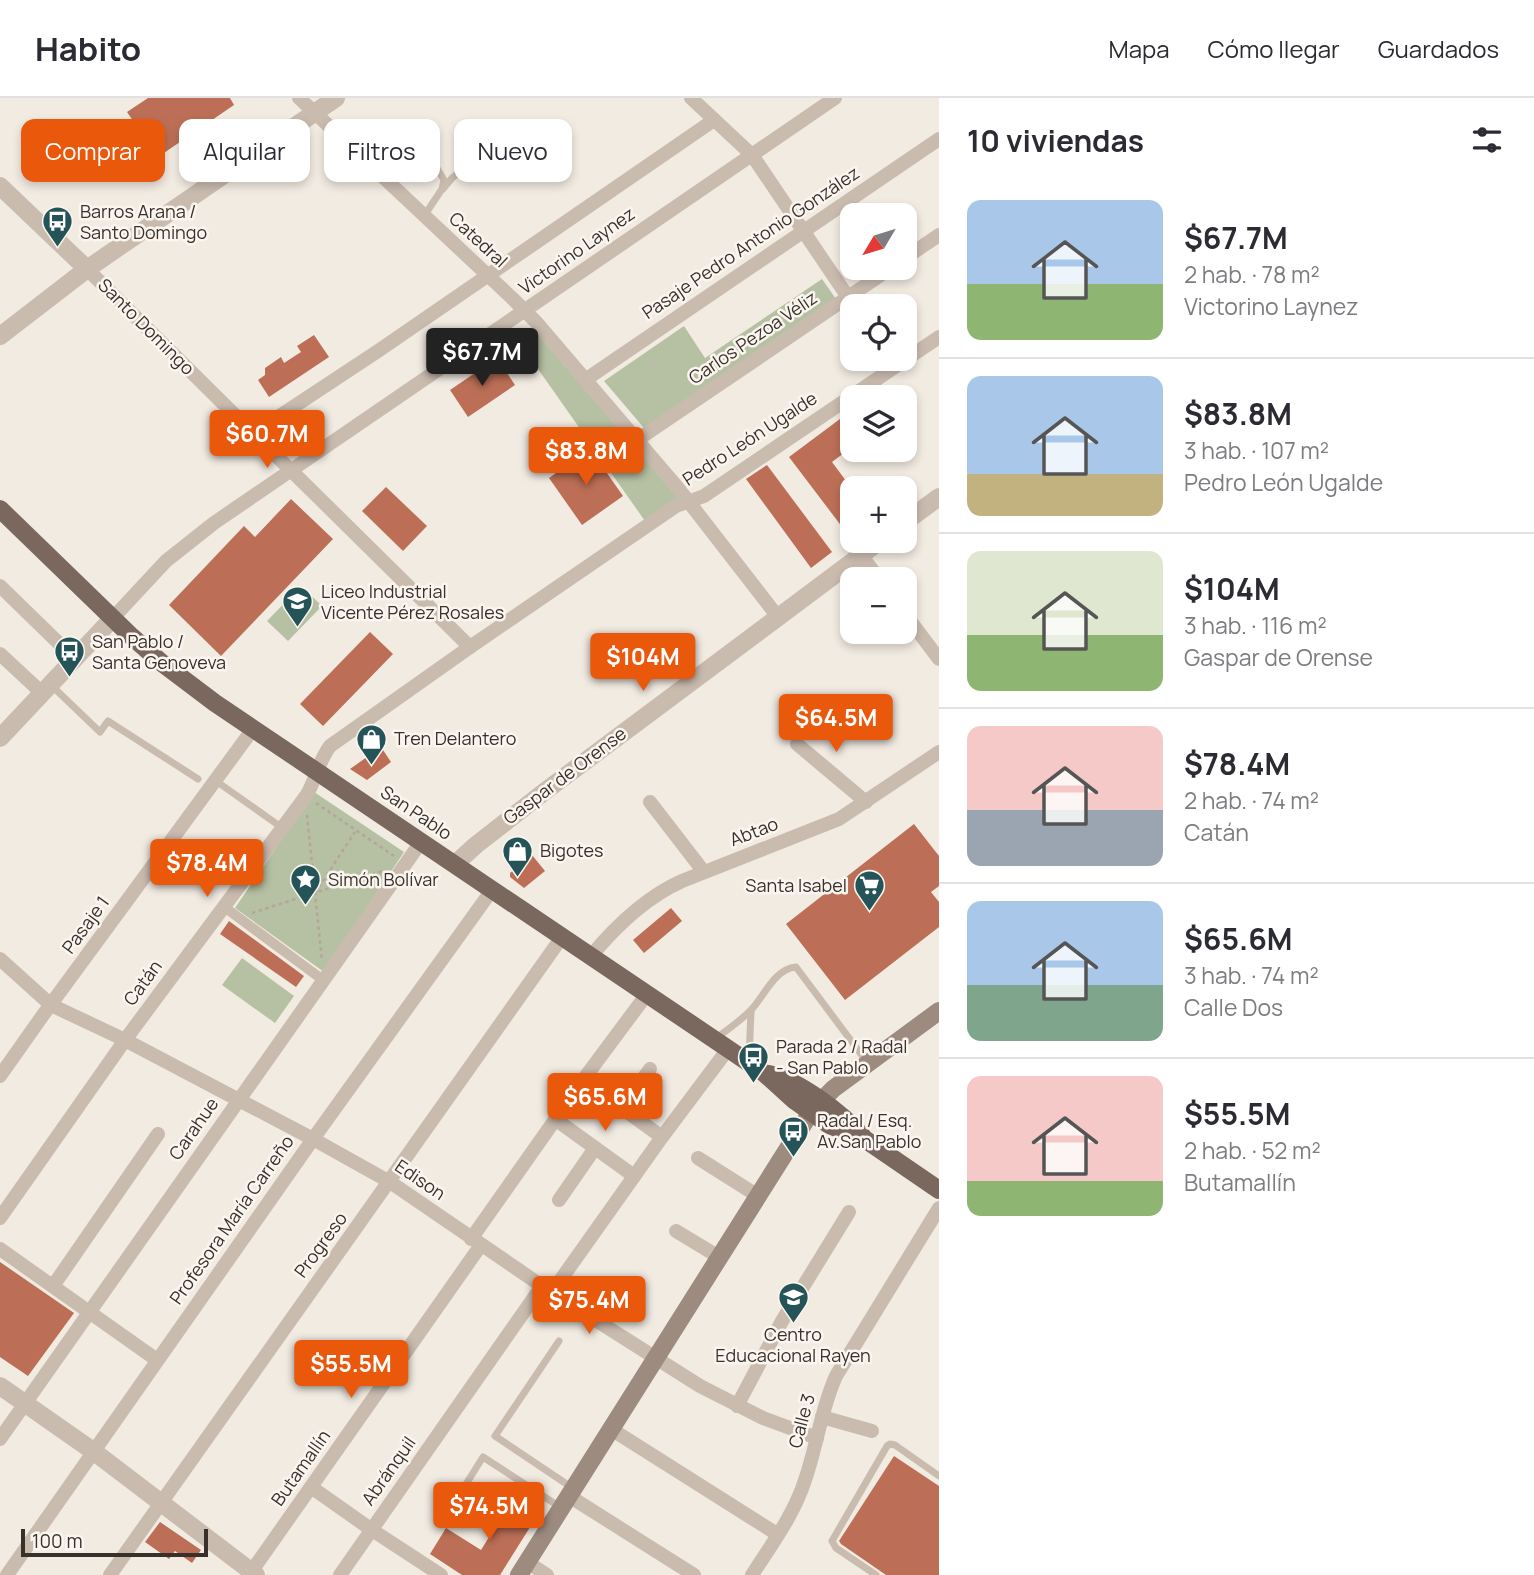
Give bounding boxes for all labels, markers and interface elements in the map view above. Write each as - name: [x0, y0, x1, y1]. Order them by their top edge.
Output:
- text: Habito: [35, 26, 141, 71]
- text: Mapa: [1109, 32, 1170, 65]
- text: Cómo llegar: [1208, 32, 1340, 65]
- text: Guardados: [1378, 32, 1499, 65]
- chip: Comprar: [21, 119, 165, 182]
- chip: Alquilar: [179, 119, 310, 182]
- chip: Filtros: [324, 119, 440, 182]
- chip: Nuevo: [454, 119, 572, 182]
- text: 10 viviendas: [967, 120, 1144, 161]
- icon: filters: [1468, 121, 1506, 159]
- street label: Pasaje Pedro Antonio González: [637, 160, 864, 324]
- place label: Barros Arana / Santo Domingo: [80, 199, 207, 244]
- street label: Victorino Laynez: [514, 201, 639, 299]
- north arrow: [840, 203, 917, 280]
- map controls: [840, 203, 917, 644]
- bus stop icon: Barros Arana / Santo Domingo: [40, 205, 74, 249]
- street label: Catedral: [444, 206, 513, 272]
- text: $67.7M: [1184, 217, 1288, 258]
- icon: home: [1023, 228, 1107, 312]
- text: 2 hab. · 78 m²: [1184, 258, 1320, 290]
- street label: Santo Domingo: [93, 273, 200, 380]
- street label: Carlos Pezoa Véliz: [684, 285, 821, 389]
- text: Victorino Laynez: [1184, 290, 1359, 322]
- button: locate: [840, 294, 917, 371]
- pin: $67.7M: [425, 328, 539, 388]
- text: $67.7M: [442, 335, 522, 367]
- button: layers: [840, 385, 917, 462]
- street label: Pedro León Ugalde: [678, 386, 821, 491]
- text: $83.8M: [1184, 393, 1292, 434]
- icon: home: [1023, 404, 1107, 488]
- pin: $60.7M: [210, 410, 324, 470]
- text: $60.7M: [226, 417, 308, 449]
- pin: $83.8M: [529, 428, 643, 487]
- text: $83.8M: [545, 434, 627, 466]
- text: 3 hab. · 107 m²: [1184, 434, 1329, 466]
- text: Pedro León Ugalde: [1184, 466, 1383, 498]
- button: +: [840, 476, 917, 553]
- button: −: [840, 567, 917, 644]
- text: $104M: [1184, 568, 1280, 609]
- place label: Liceo Industrial Vicente Pérez Rosales: [321, 579, 504, 624]
- icon: home: [1023, 579, 1107, 663]
- school or university icon: Liceo Industrial Vicente Pérez Rosales: [281, 585, 315, 629]
- text: 3 hab. · 116 m²: [1184, 609, 1327, 641]
- place label: San Pablo / Santa Genoveva: [92, 629, 226, 674]
- pin: $104M: [594, 634, 692, 693]
- bus stop icon: San Pablo / Santa Genoveva: [52, 635, 86, 679]
- text: $104M: [606, 640, 680, 672]
- text: Gaspar de Orense: [1184, 641, 1373, 673]
- pin: $64.5M: [779, 694, 893, 754]
- text: $64.5M: [795, 701, 877, 733]
- street label: Gaspar de Orense: [498, 721, 631, 829]
- shop icon: Tren Delantero: [354, 722, 388, 766]
- place label: Tren Delantero: [394, 726, 517, 750]
- text: $78.4M: [1184, 743, 1290, 784]
- icon: home: [1023, 754, 1107, 838]
- street label: San Pablo: [376, 779, 457, 845]
- text: 2 hab. · 74 m²: [1184, 784, 1319, 816]
- street label: Abtao: [726, 811, 781, 851]
- text: Catán: [1184, 816, 1249, 848]
- shop icon: Bigotes: [500, 834, 534, 878]
- place label: Bigotes: [540, 838, 603, 862]
- pin: $78.4M: [150, 840, 264, 899]
- text: $78.4M: [166, 846, 248, 878]
- place icon: Simón Bolívar: [288, 863, 322, 907]
- place label: Simón Bolívar: [328, 867, 439, 891]
- supermarket icon: Santa Isabel: [853, 869, 887, 913]
- place label: Santa Isabel: [745, 873, 847, 897]
- street label: Pasaje 1: [56, 891, 114, 958]
- text: $65.6M: [1184, 918, 1292, 959]
- icon: home: [1023, 929, 1107, 1013]
- street label: Catán: [118, 955, 167, 1010]
- text: 3 hab. · 74 m²: [1184, 959, 1319, 991]
- text: Calle Dos: [1184, 991, 1283, 1023]
- place label: Parada 2 / Radal - San Pablo: [776, 1034, 908, 1079]
- bus stop icon: Parada 2 / Radal - San Pablo: [736, 1040, 770, 1084]
- pin: $65.6M: [548, 1074, 662, 1133]
- text: $65.6M: [563, 1080, 647, 1112]
- street label: Carahue: [163, 1092, 223, 1164]
- text: $55.5M: [1184, 1093, 1290, 1134]
- icon: home: [1023, 1104, 1107, 1188]
- place label: Radal / Esq. Av.San Pablo: [817, 1108, 921, 1153]
- bus stop icon: Radal / Esq. Av.San Pablo: [777, 1114, 811, 1158]
- street label: Profesora María Carreño: [164, 1130, 299, 1309]
- text: 2 hab. · 52 m²: [1184, 1134, 1321, 1166]
- street label: Edison: [391, 1154, 450, 1205]
- text: Butamallín: [1184, 1166, 1296, 1198]
- street label: Progreso: [288, 1207, 352, 1282]
- pin: $75.4M: [532, 1276, 646, 1336]
- school or university icon: Centro Educacional Rayen: [776, 1280, 810, 1324]
- text: $75.4M: [549, 1283, 629, 1315]
- place label: Centro Educacional Rayen: [715, 1322, 871, 1367]
- pin: $55.5M: [294, 1340, 408, 1400]
- text: $55.5M: [310, 1347, 392, 1379]
- street label: Calle 3: [782, 1391, 820, 1451]
- street label: Butamallín: [265, 1425, 335, 1510]
- street label: Abránquil: [356, 1431, 421, 1510]
- pin: $74.5M: [432, 1482, 546, 1542]
- text: $74.5M: [449, 1489, 529, 1521]
- scale bar: [21, 1526, 208, 1558]
- text: 100 m: [32, 1528, 83, 1554]

